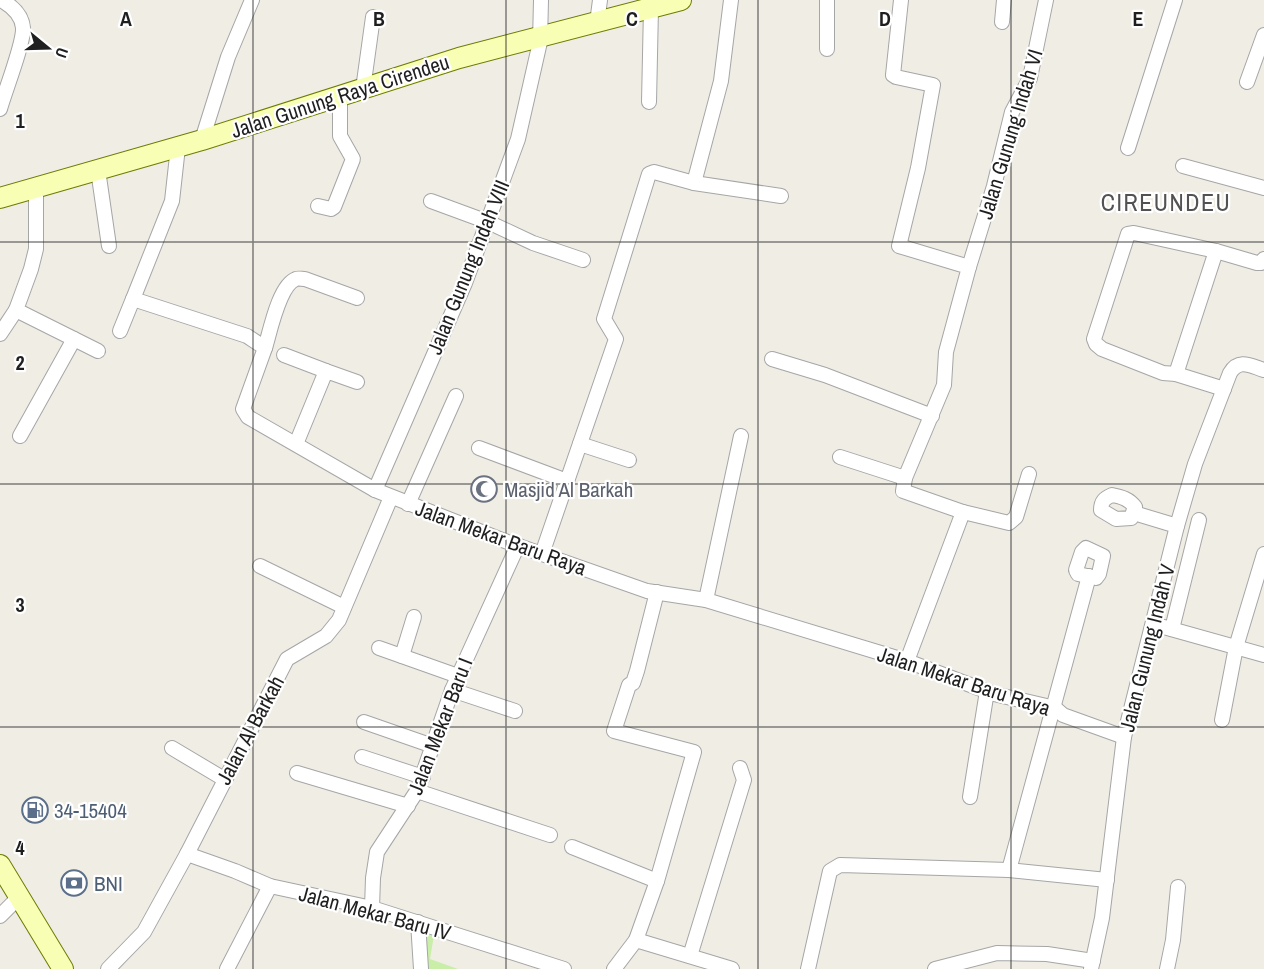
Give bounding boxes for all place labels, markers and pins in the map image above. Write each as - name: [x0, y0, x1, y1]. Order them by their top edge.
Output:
- mosque icon: Masjid Al Barkah: [469, 474, 499, 504]
- place label: Masjid Al Barkah: [504, 475, 633, 504]
- fuel station icon: 34-15404: [20, 795, 50, 825]
- place label: 34-15404: [54, 796, 127, 825]
- bank icon: BNI: [59, 868, 89, 898]
- place label: BNI: [94, 869, 123, 898]

